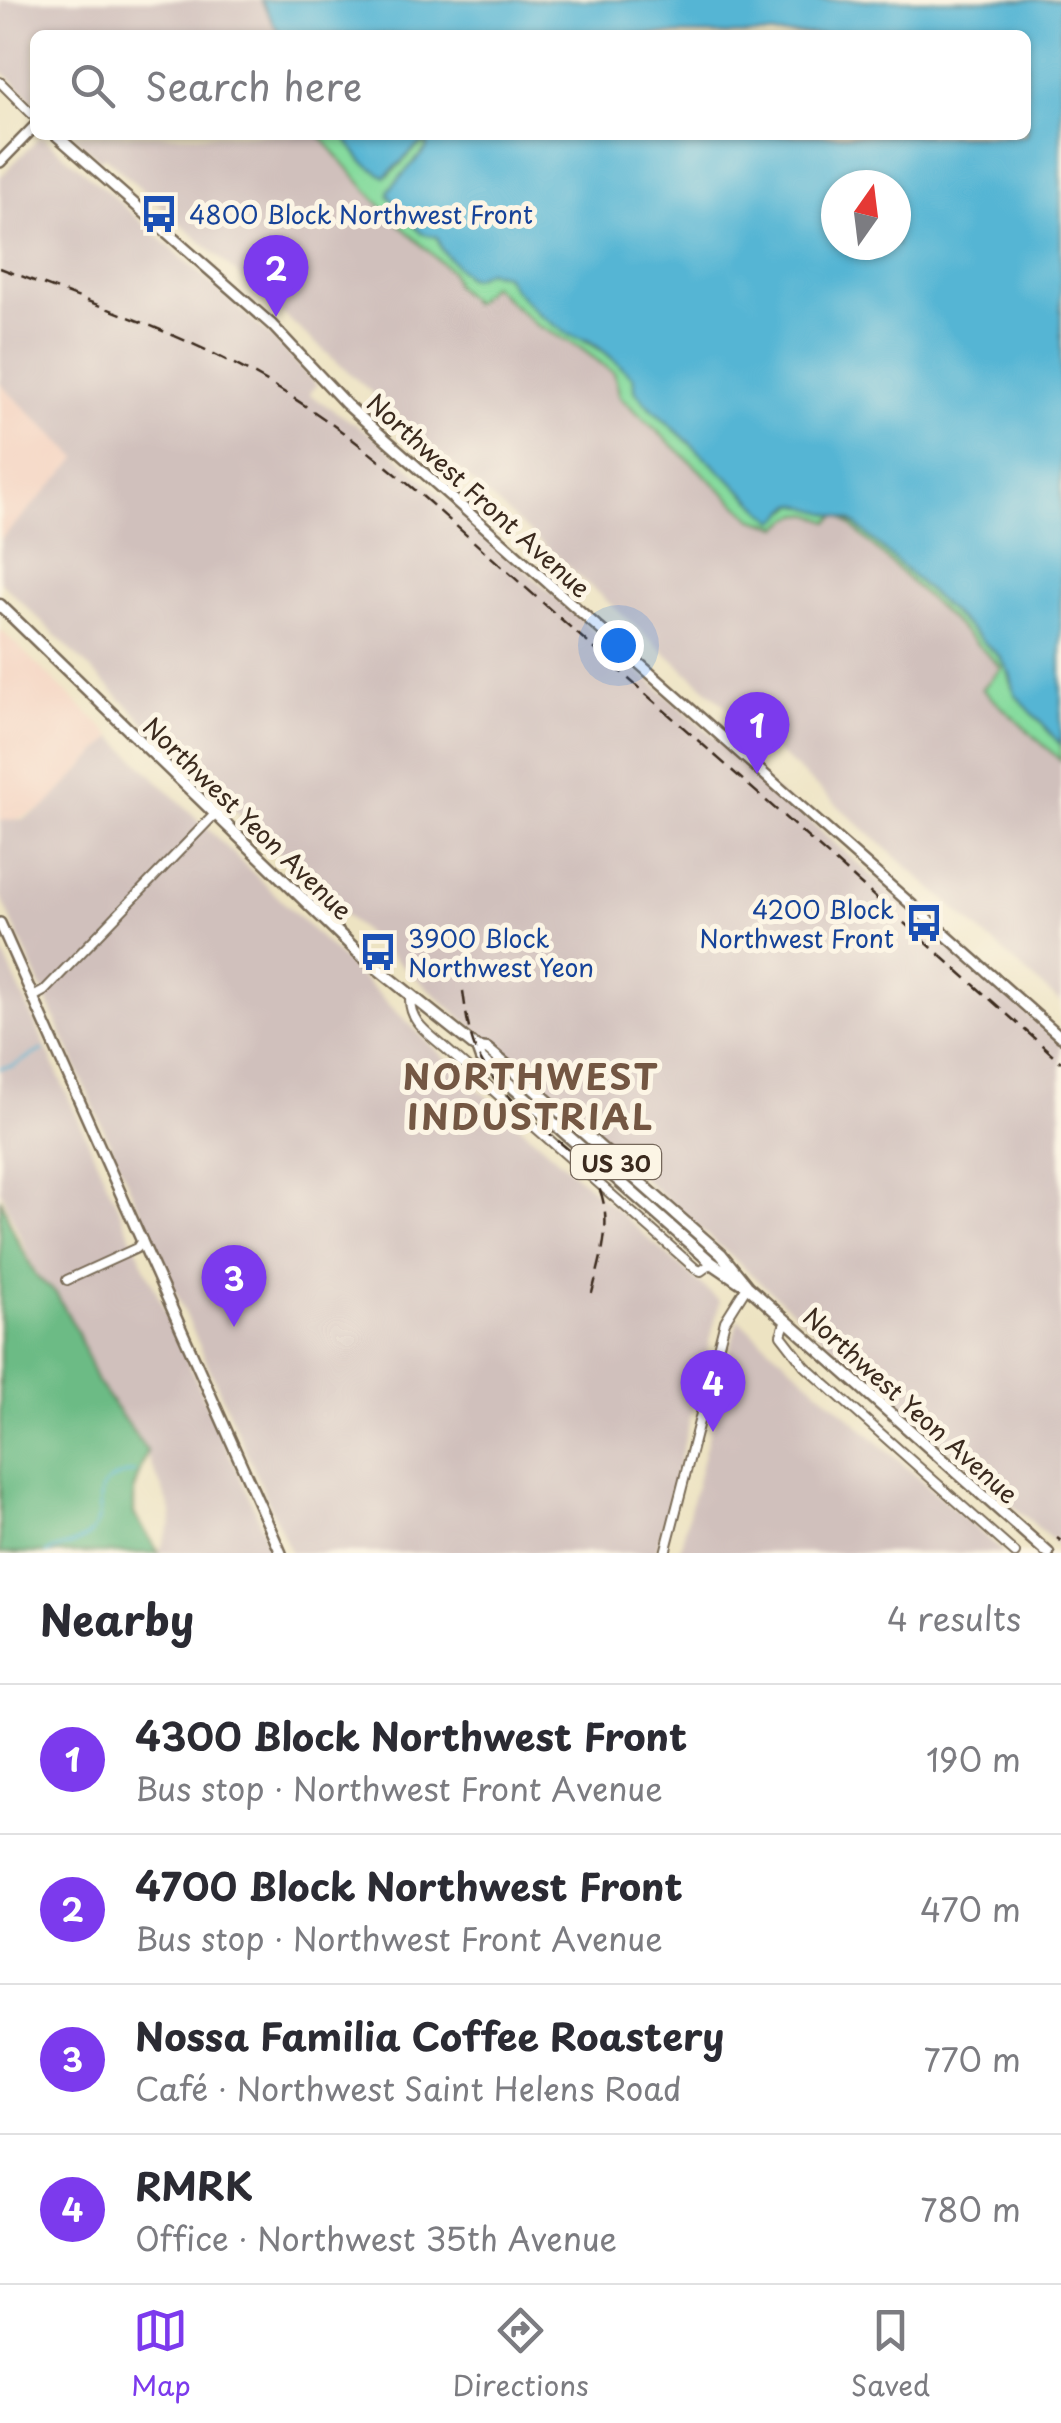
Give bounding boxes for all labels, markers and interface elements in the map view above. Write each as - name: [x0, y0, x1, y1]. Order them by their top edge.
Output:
- search box: [30, 30, 1031, 140]
- text: Search here: [145, 57, 362, 114]
- icon: search: [65, 58, 120, 113]
- north arrow: [821, 170, 911, 260]
- bus stop icon: 4800 Block Northwest Front: [138, 193, 180, 235]
- place label: 4800 Block Northwest Front: [189, 195, 533, 233]
- pin: 2: [244, 234, 308, 317]
- street label: Northwest Front Avenue: [359, 384, 599, 606]
- your location: [593, 620, 644, 671]
- pin: 1: [724, 692, 790, 774]
- street label: Northwest Yeon Avenue: [135, 708, 361, 928]
- place label: 4200 Block Northwest Front: [699, 890, 894, 957]
- bus stop icon: 4200 Block Northwest Front: [903, 902, 945, 944]
- place label: 3900 Block Northwest Yeon: [408, 919, 594, 986]
- bus stop icon: 3900 Block Northwest Yeon: [357, 931, 399, 973]
- district label: NORTHWEST INDUSTRIAL: [402, 1049, 660, 1142]
- road number: US 30: [571, 1145, 661, 1179]
- pin: 3: [202, 1244, 266, 1327]
- street label: Northwest Yeon Avenue: [795, 1298, 1027, 1512]
- pin: 4: [680, 1350, 746, 1432]
- text: Nearby: [40, 1587, 194, 1650]
- text: 4 results: [887, 1594, 1021, 1642]
- text: 4300 Block Northwest Front: [135, 1707, 687, 1764]
- text: 1: [65, 1735, 80, 1783]
- text: 190 m: [926, 1735, 1021, 1783]
- text: Bus stop · Northwest Front Avenue: [135, 1764, 663, 1812]
- text: 4700 Block Northwest Front: [135, 1857, 683, 1914]
- text: 2: [61, 1885, 84, 1933]
- text: 470 m: [920, 1885, 1021, 1933]
- text: Bus stop · Northwest Front Avenue: [135, 1914, 663, 1962]
- text: Nossa Familia Coffee Roastery: [135, 2007, 724, 2064]
- text: 3: [62, 2035, 83, 2083]
- text: 770 m: [924, 2035, 1021, 2083]
- text: Café · Northwest Saint Helens Road: [135, 2064, 682, 2112]
- text: RMRK: [135, 2157, 253, 2214]
- text: 4: [62, 2185, 83, 2233]
- text: 780 m: [920, 2185, 1021, 2233]
- text: Office · Northwest 35th Avenue: [135, 2214, 617, 2262]
- tab: Map: [131, 2303, 191, 2406]
- tab: Directions: [453, 2303, 589, 2406]
- tab: Saved: [851, 2303, 930, 2406]

